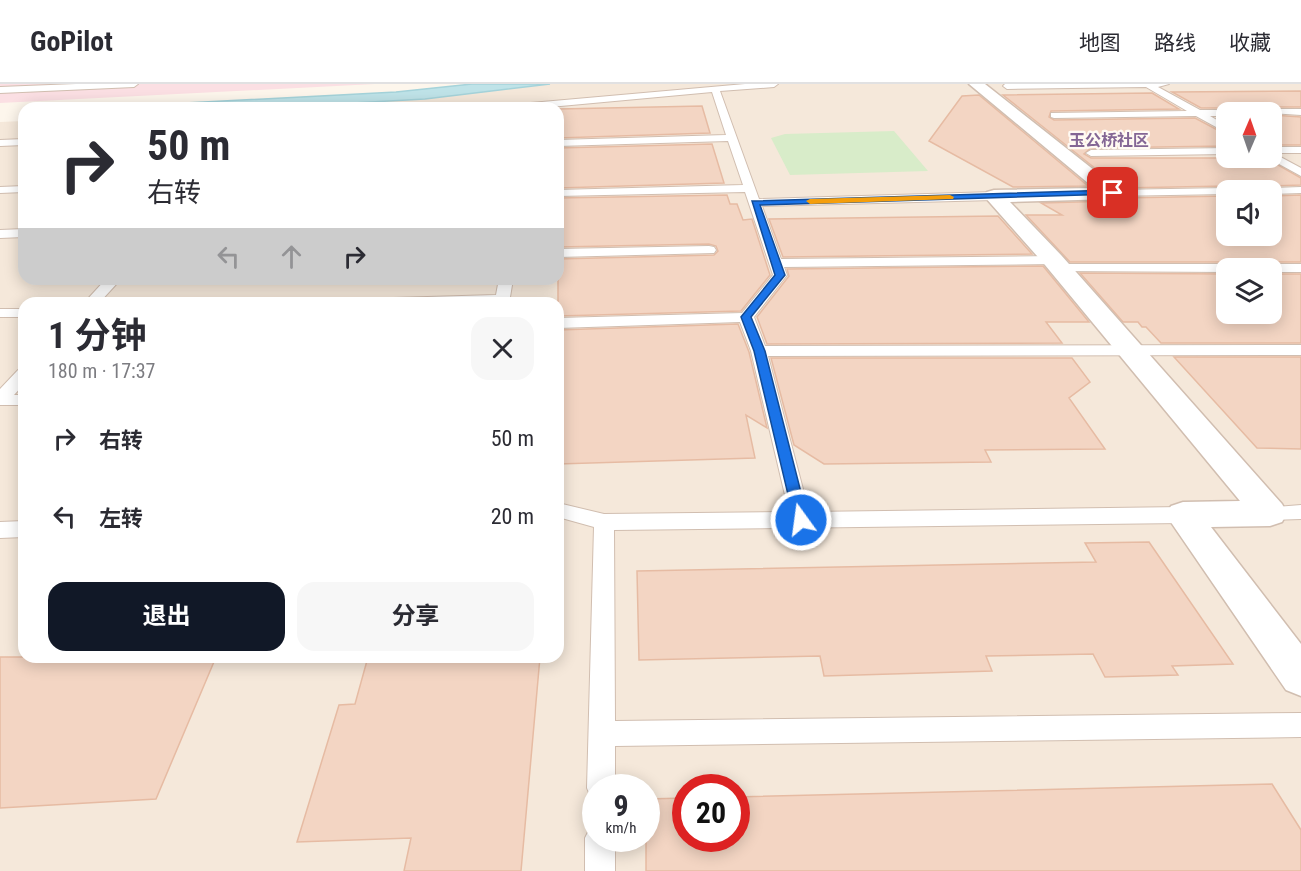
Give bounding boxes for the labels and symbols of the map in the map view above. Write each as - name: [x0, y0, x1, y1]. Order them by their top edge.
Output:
- north arrow: [1216, 102, 1282, 168]
- district label: 玉公桥社区: [1069, 131, 1149, 150]
- pin: [1087, 167, 1138, 218]
- position arrow: [769, 488, 833, 552]
- speed limit sign: 20: [672, 774, 750, 852]

